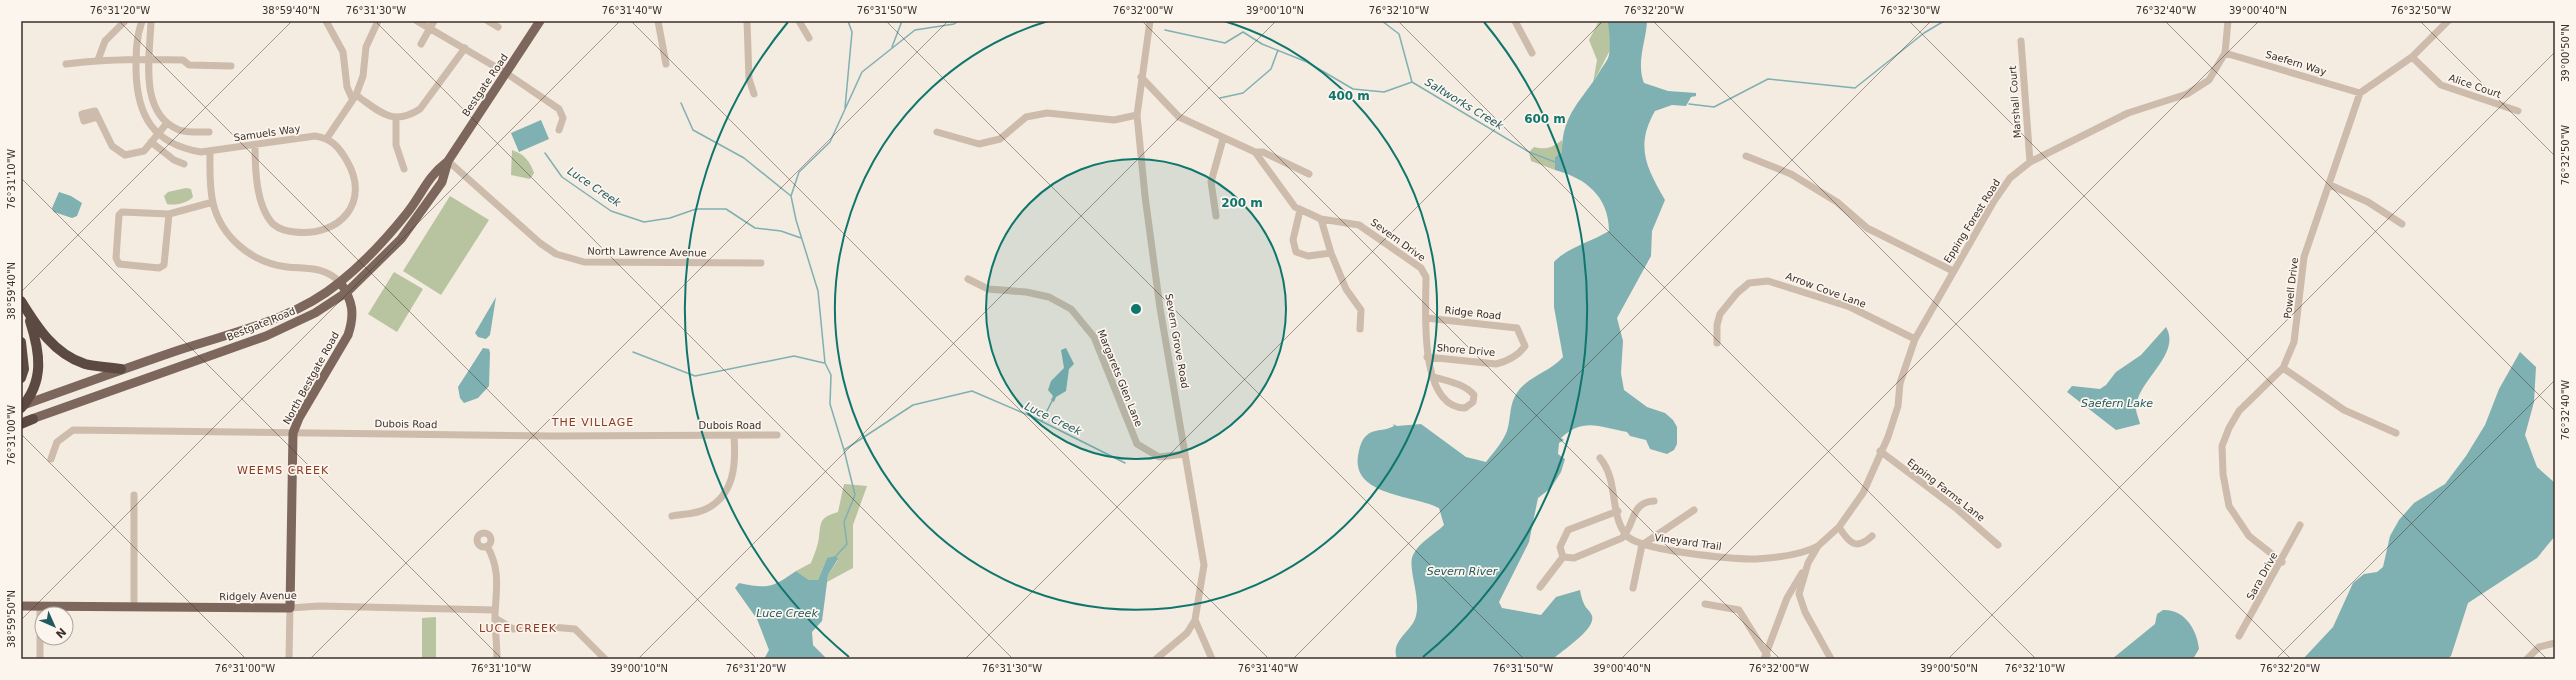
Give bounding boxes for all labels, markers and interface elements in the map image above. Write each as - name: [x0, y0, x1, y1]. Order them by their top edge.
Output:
- text: 76°31'20"W: [90, 5, 150, 16]
- text: 38°59'40"N: [262, 5, 320, 16]
- text: 76°31'30"W: [346, 5, 406, 16]
- text: 76°31'40"W: [602, 5, 662, 16]
- text: 76°31'50"W: [857, 5, 917, 16]
- text: 76°32'00"W: [1113, 5, 1173, 16]
- text: 39°00'10"N: [1246, 5, 1304, 16]
- text: 76°32'10"W: [1369, 5, 1429, 16]
- text: 76°32'20"W: [1624, 5, 1684, 16]
- text: 76°32'30"W: [1880, 5, 1940, 16]
- text: 76°32'40"W: [2136, 5, 2196, 16]
- text: 39°00'40"N: [2229, 5, 2287, 16]
- text: 76°32'50"W: [2391, 5, 2451, 16]
- text: 39°00'50"N: [2560, 24, 2571, 82]
- street label: Saefern Way: [2264, 49, 2328, 78]
- street label: Bestgate Road: [460, 52, 510, 118]
- street label: Marshall Court: [2007, 65, 2023, 139]
- street label: Alice Court: [2447, 72, 2503, 100]
- water label: Saltworks Creek: [1422, 75, 1506, 133]
- text: 400 m: [1328, 89, 1370, 103]
- text: 600 m: [1524, 112, 1566, 126]
- street label: Samuels Way: [233, 123, 301, 143]
- text: 76°32'50"W: [2560, 125, 2571, 185]
- text: 76°31'10"W: [6, 149, 17, 209]
- water label: Luce Creek: [565, 164, 624, 210]
- street label: Epping Forest Road: [1942, 177, 2002, 265]
- text: 200 m: [1221, 196, 1263, 210]
- street label: Severn Drive: [1369, 217, 1427, 263]
- street label: North Lawrence Avenue: [587, 245, 707, 259]
- street label: Powell Drive: [2282, 257, 2300, 319]
- text: 38°59'40"N: [6, 262, 17, 320]
- street label: Arrow Cove Lane: [1784, 270, 1868, 310]
- street label: Severn Grove Road: [1163, 293, 1191, 389]
- centre of rings: [1129, 302, 1143, 316]
- street label: Bestgate Road: [225, 305, 297, 343]
- street label: Ridge Road: [1444, 305, 1502, 321]
- street label: Margarets Glen Lane: [1095, 328, 1145, 428]
- street label: North Bestgate Road: [281, 330, 341, 426]
- street label: Shore Drive: [1436, 342, 1496, 358]
- text: 76°32'40"W: [2560, 380, 2571, 440]
- water label: Saefern Lake: [2081, 397, 2153, 410]
- water label: Luce Creek: [1022, 400, 1084, 439]
- text: 76°31'00"W: [6, 405, 17, 465]
- district label: THE VILLAGE: [551, 416, 634, 429]
- street label: Dubois Road: [375, 418, 437, 430]
- street label: Dubois Road: [699, 420, 761, 431]
- street label: Epping Farms Lane: [1905, 456, 1987, 524]
- district label: WEEMS CREEK: [237, 464, 329, 477]
- street label: Vineyard Trail: [1654, 532, 1722, 552]
- street label: Sara Drive: [2244, 550, 2280, 602]
- water label: Severn River: [1427, 565, 1499, 578]
- text: 38°59'50"N: [6, 590, 17, 648]
- street label: Ridgely Avenue: [219, 590, 297, 602]
- north arrow: [34, 606, 74, 646]
- water label: Luce Creek: [756, 607, 818, 620]
- district label: LUCE CREEK: [479, 622, 557, 635]
- text: N: [53, 625, 69, 641]
- text: 76°31'00"W: [215, 663, 275, 674]
- text: 76°31'10"W: [471, 663, 531, 674]
- text: 39°00'10"N: [610, 663, 668, 674]
- text: 76°31'20"W: [726, 663, 786, 674]
- text: 76°31'30"W: [982, 663, 1042, 674]
- text: 76°31'40"W: [1238, 663, 1298, 674]
- text: 76°31'50"W: [1493, 663, 1553, 674]
- text: 39°00'40"N: [1593, 663, 1651, 674]
- text: 76°32'00"W: [1749, 663, 1809, 674]
- text: 39°00'50"N: [1920, 663, 1978, 674]
- text: 76°32'10"W: [2005, 663, 2065, 674]
- text: 76°32'20"W: [2260, 663, 2320, 674]

